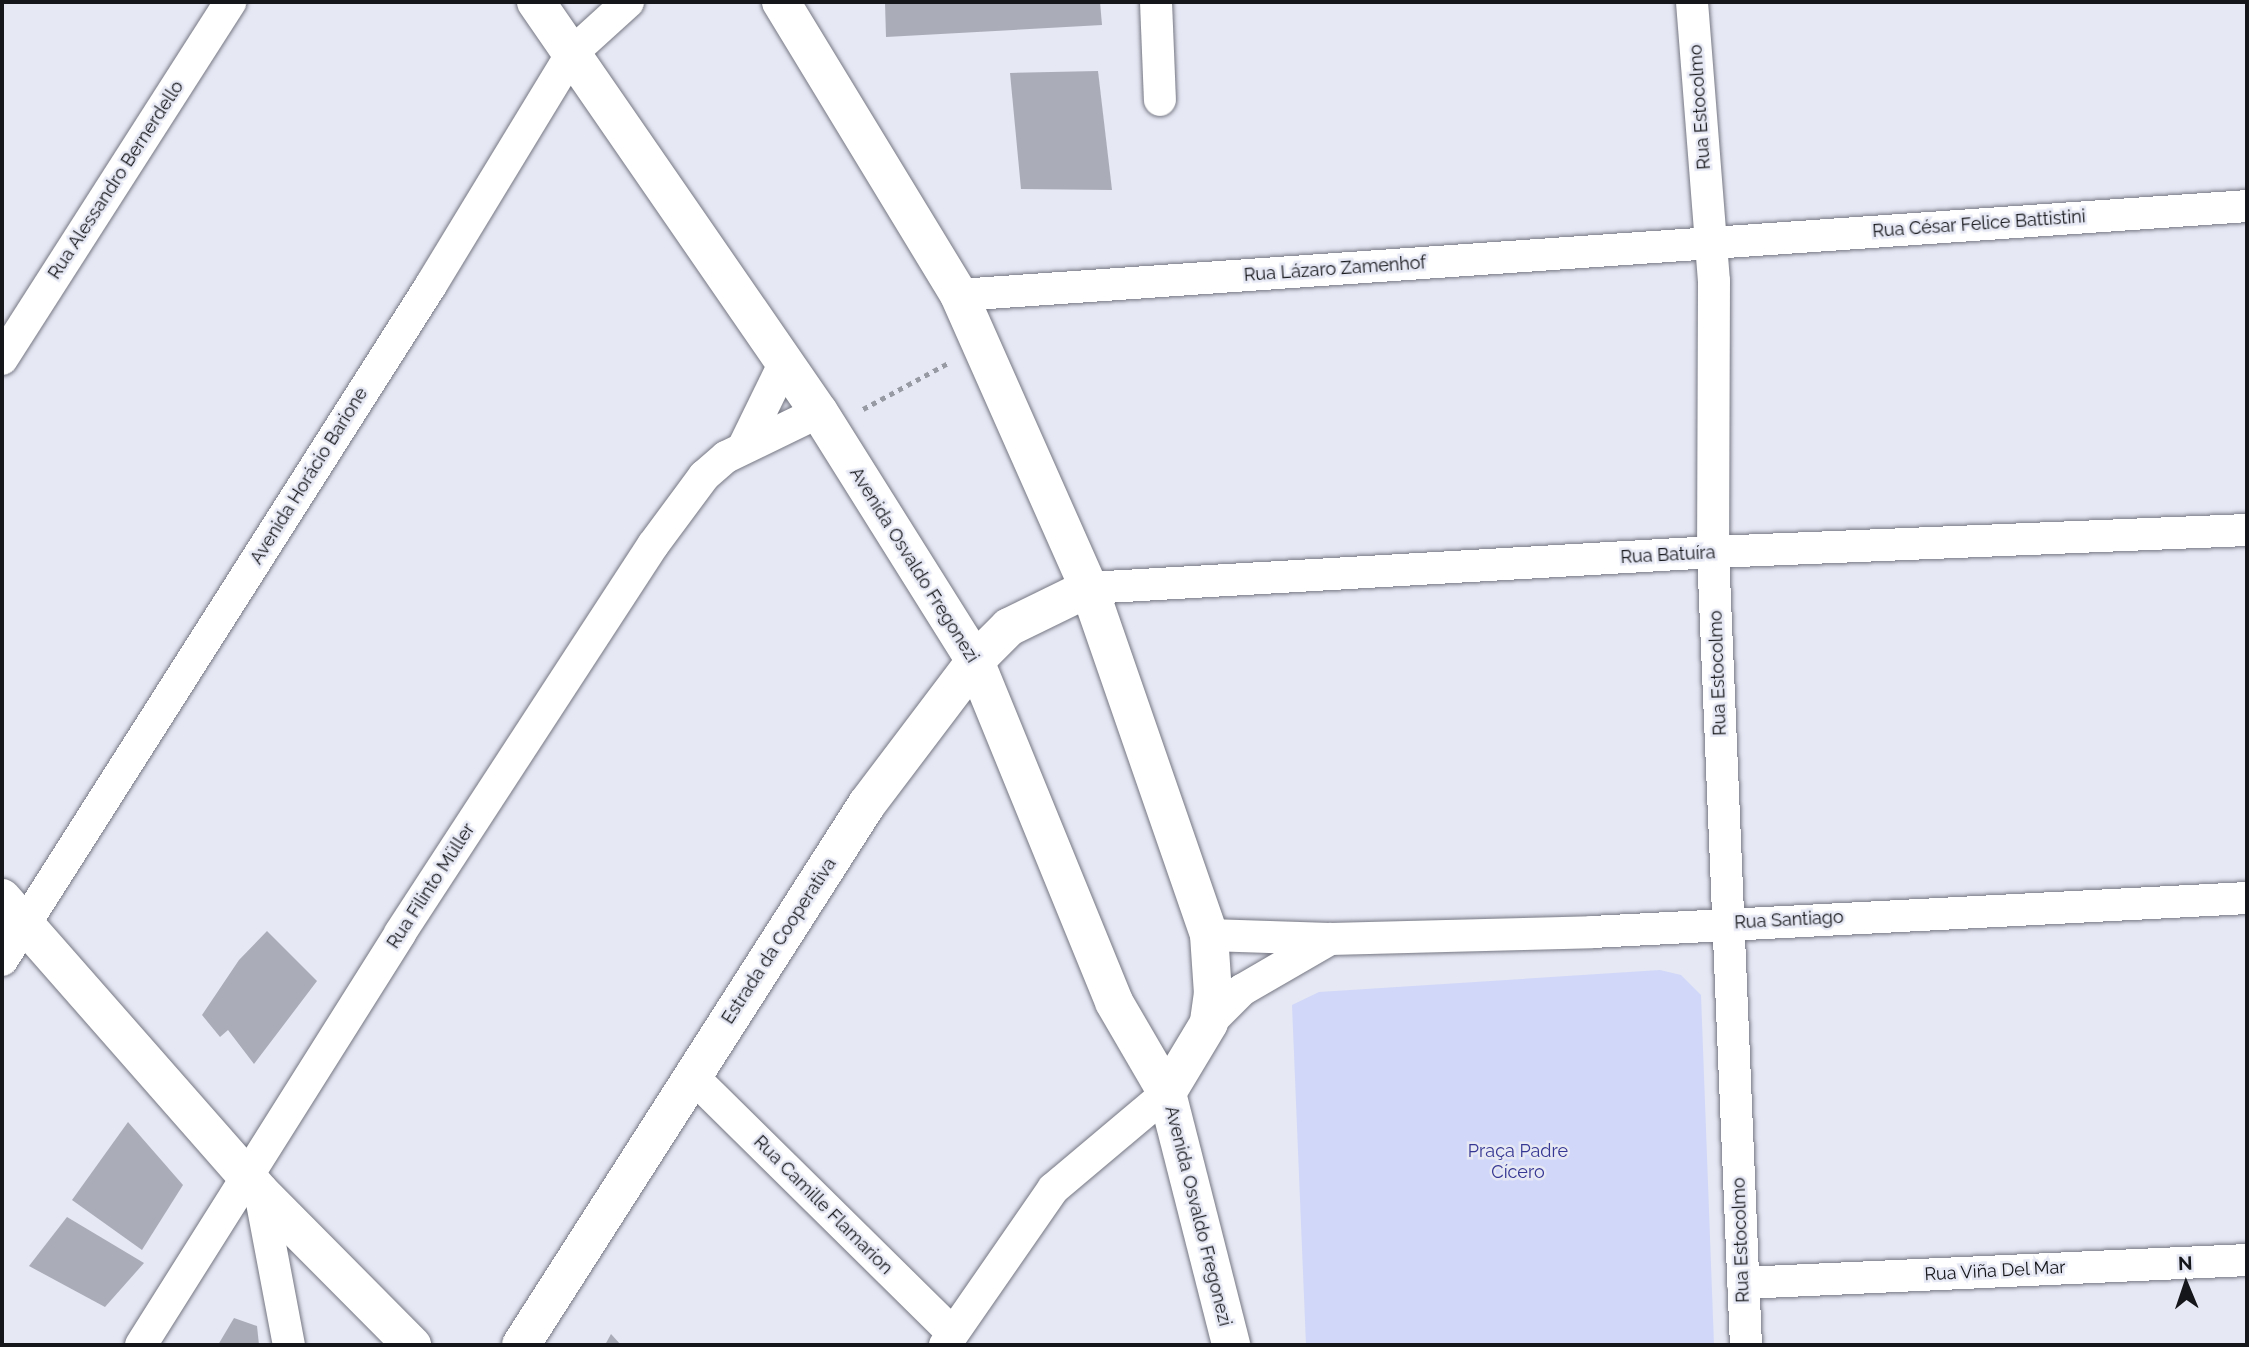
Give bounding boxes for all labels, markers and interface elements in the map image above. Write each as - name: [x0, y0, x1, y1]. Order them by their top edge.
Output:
- street label: Rua Estocolmo: [1685, 44, 1715, 170]
- street label: Rua Alessandro Bernerdello: [44, 76, 188, 284]
- street label: Rua César Felice Battistini: [1871, 206, 2087, 242]
- street label: Rua Lázaro Zamenhof: [1243, 252, 1427, 286]
- street label: Avenida Horácio Barione: [246, 384, 372, 568]
- street label: Avenida Osvaldo Fregonezi: [845, 463, 983, 667]
- street label: Rua Batuíra: [1620, 542, 1716, 568]
- street label: Rua Estocolmo: [1705, 610, 1731, 736]
- street label: Rua Filinto Müller: [383, 819, 479, 953]
- street label: Estrada da Cooperativa: [717, 854, 841, 1028]
- street label: Rua Santiago: [1734, 906, 1844, 934]
- street label: Avenida Osvaldo Fregonezi: [1160, 1104, 1236, 1328]
- street label: Rua Camille Flamarion: [749, 1131, 897, 1279]
- park label: Praça Padre Cícero: [1468, 1141, 1568, 1184]
- street label: Rua Estocolmo: [1728, 1177, 1754, 1303]
- north arrow: [2151, 1249, 2221, 1319]
- text: N: [2178, 1252, 2193, 1274]
- street label: Rua Viña Del Mar: [1923, 1256, 2067, 1286]

